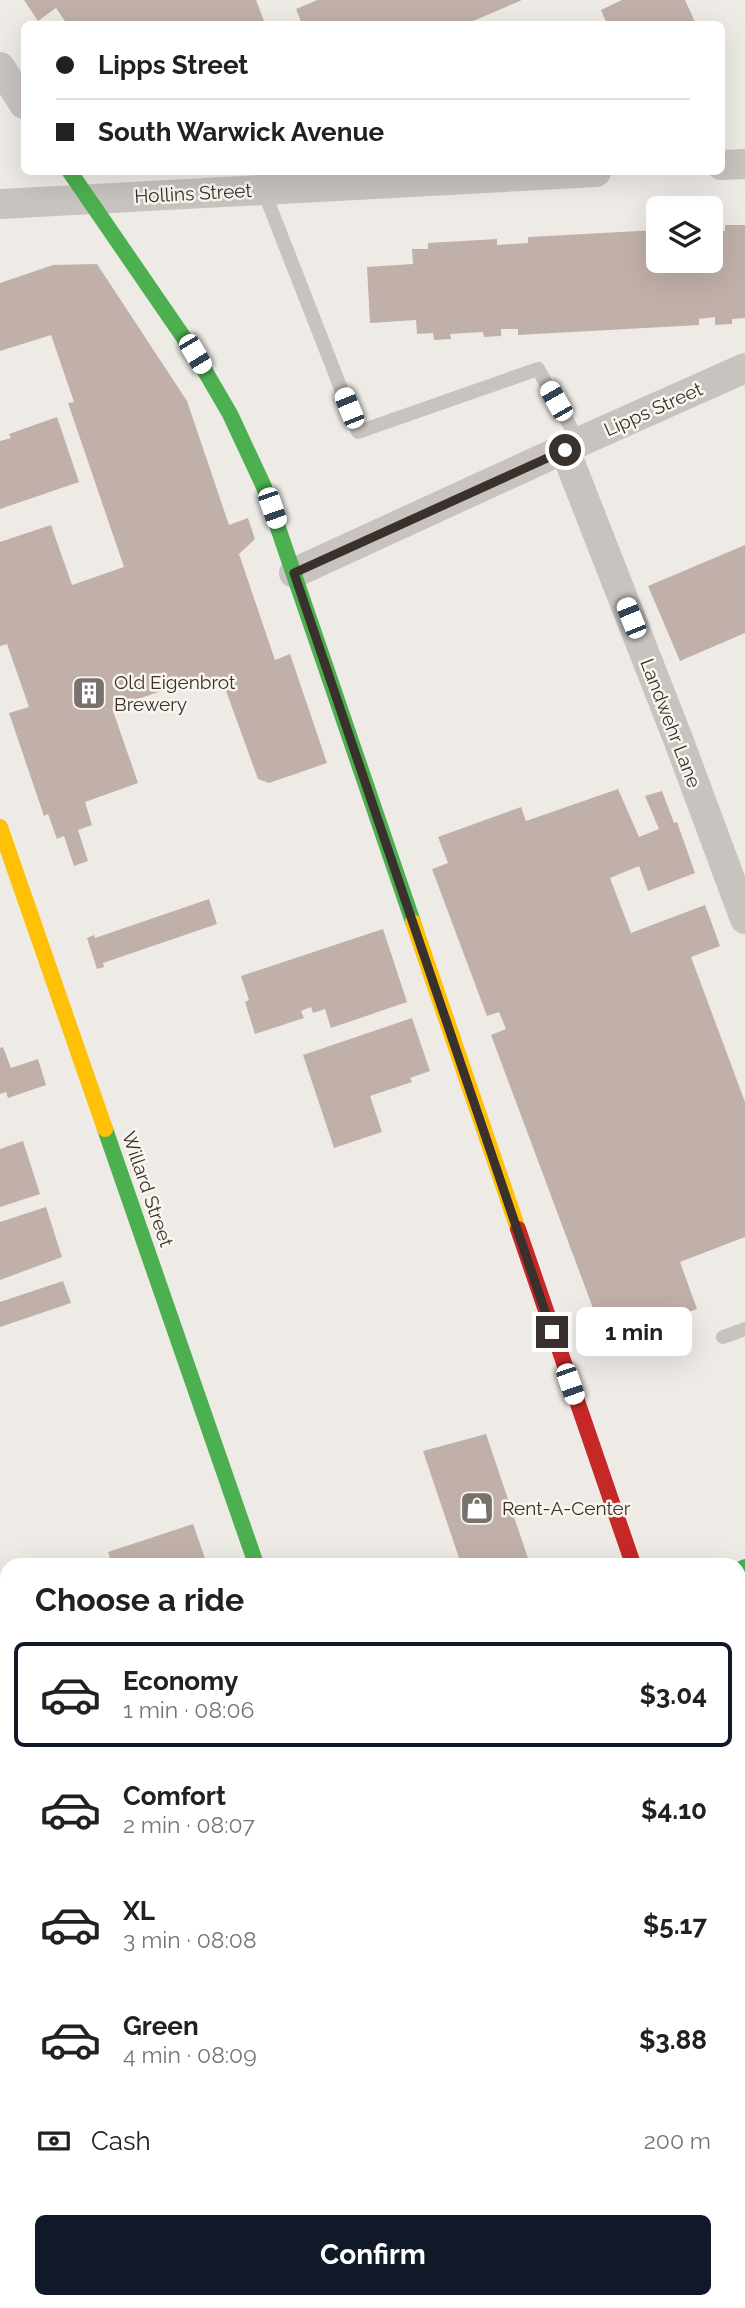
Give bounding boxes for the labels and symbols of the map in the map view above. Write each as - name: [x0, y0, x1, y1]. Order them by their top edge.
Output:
- street label: Hollins Street: [134, 179, 253, 207]
- car: [176, 331, 215, 377]
- street label: Lipps Street: [600, 377, 706, 440]
- car: [537, 378, 576, 424]
- car: [332, 385, 367, 431]
- route start: [549, 434, 581, 466]
- car: [256, 485, 289, 531]
- car: [614, 595, 649, 641]
- street label: Landwehr Lane: [636, 655, 706, 791]
- place label: Old Eigenbrot Brewery: [114, 671, 236, 715]
- building icon: Old Eigenbrot Brewery: [70, 674, 108, 712]
- street label: Willard Street: [118, 1128, 178, 1250]
- callout: 1 min: [576, 1308, 692, 1356]
- route end: [536, 1316, 568, 1348]
- car: [554, 1361, 587, 1407]
- shop icon: Rent-A-Center: [458, 1489, 496, 1527]
- place label: Rent-A-Center: [502, 1497, 631, 1519]

